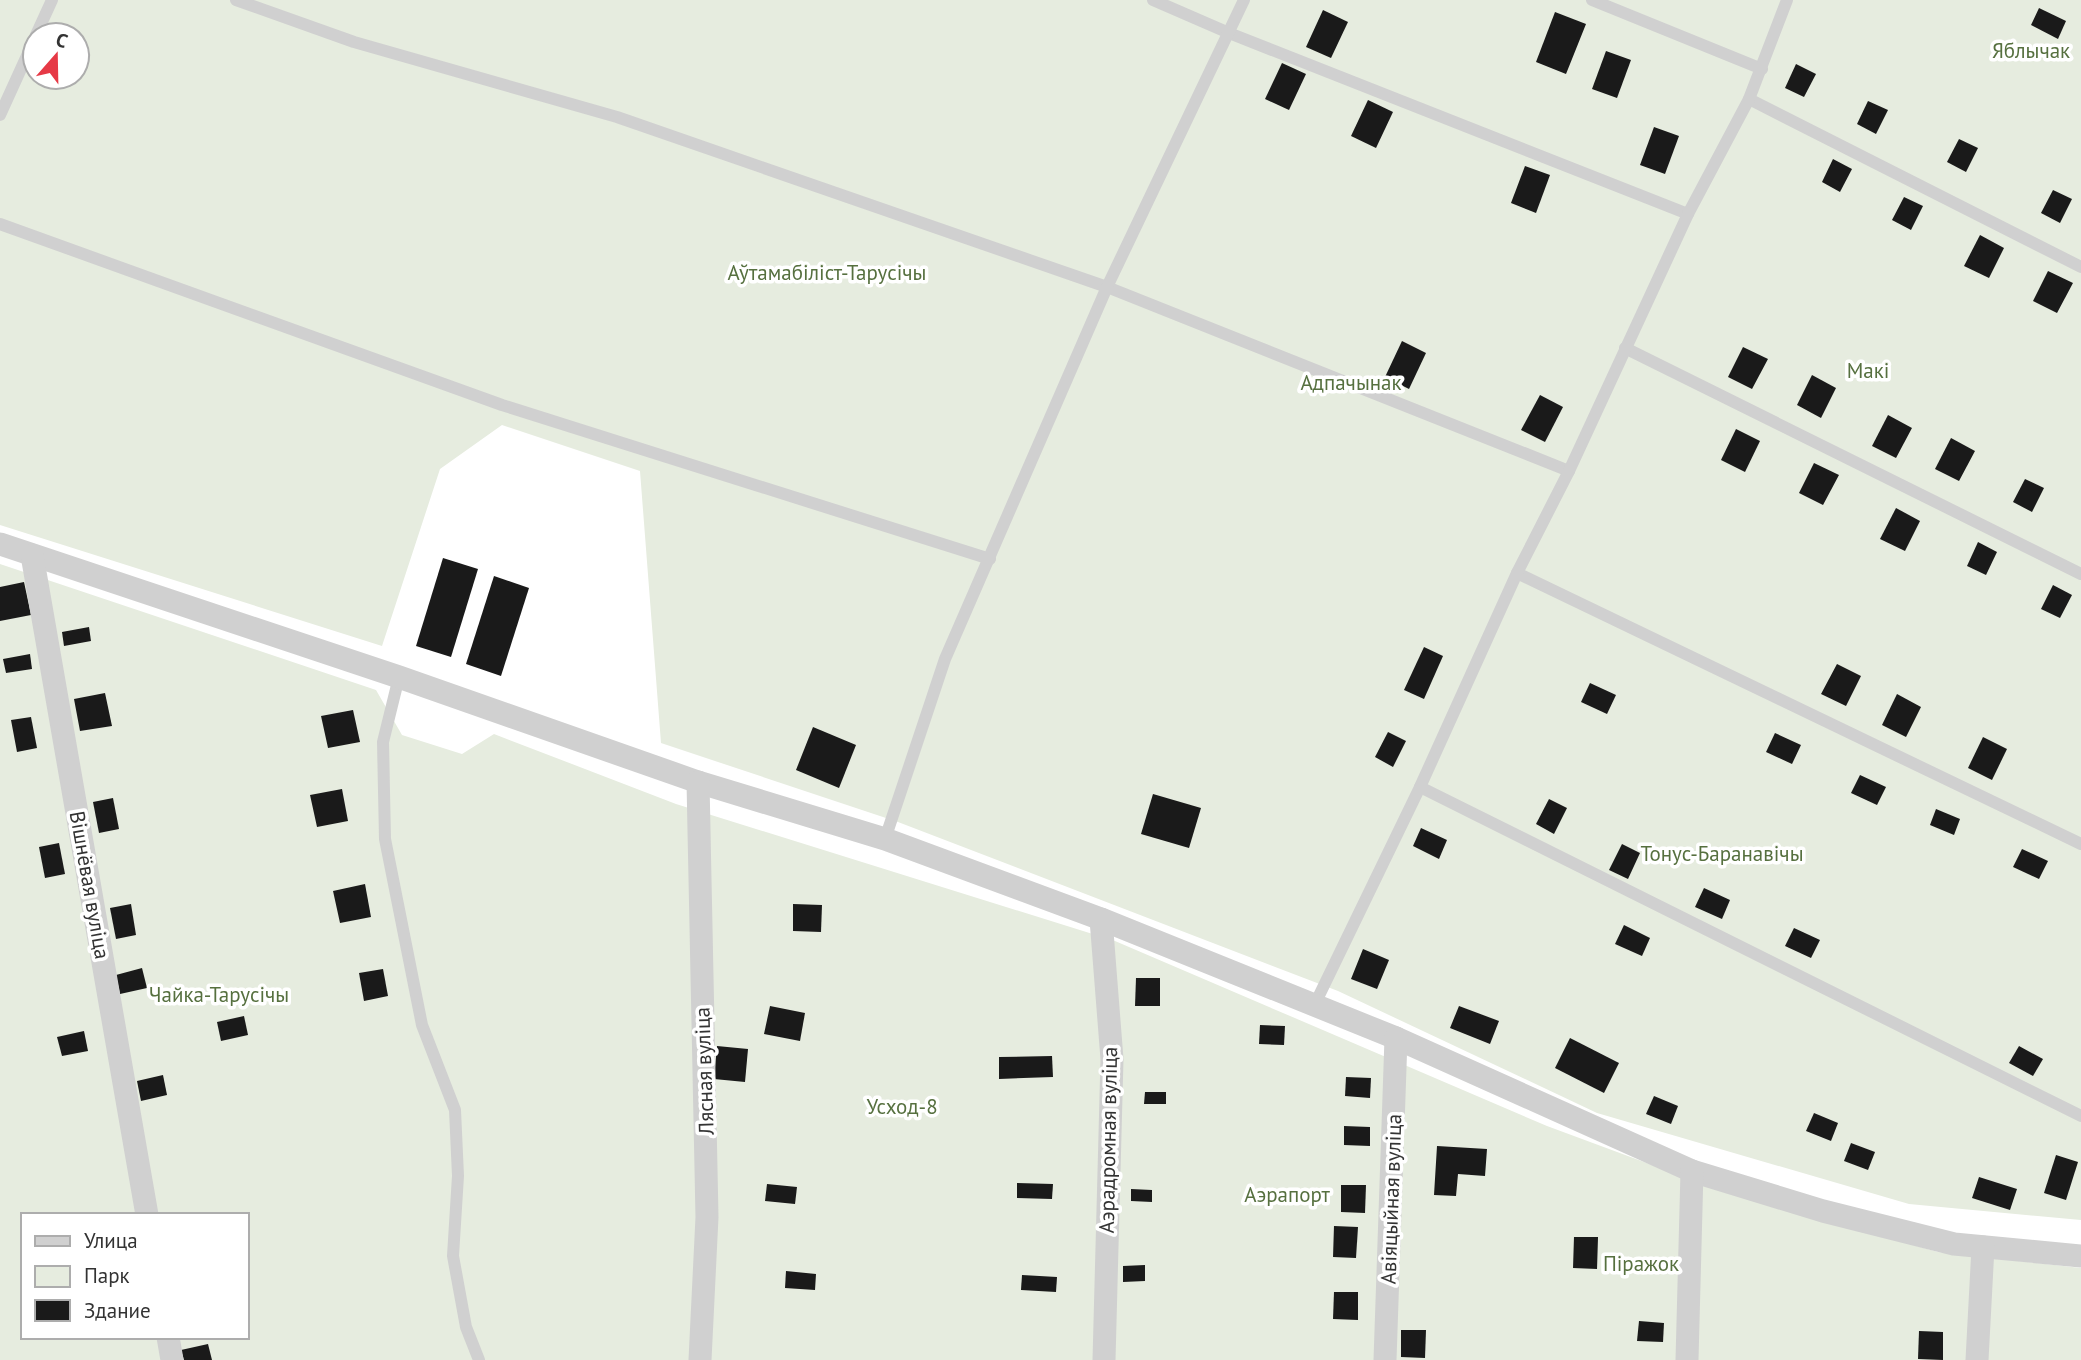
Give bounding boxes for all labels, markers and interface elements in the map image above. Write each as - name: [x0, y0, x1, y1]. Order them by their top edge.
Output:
- north arrow: [21, 21, 91, 91]
- text: С: [53, 27, 71, 53]
- park label: Яблычак: [1992, 37, 2070, 64]
- park label: Аўтамабіліст-Тарусічы: [728, 259, 926, 286]
- park label: Макі: [1847, 357, 1889, 384]
- park label: Адпачынак: [1300, 369, 1402, 396]
- street label: Вішнёвая вуліца: [64, 809, 116, 961]
- park label: Тонус-Баранавічы: [1640, 840, 1804, 867]
- park label: Чайка-Тарусічы: [149, 981, 289, 1008]
- street label: Лясная вуліца: [688, 1007, 720, 1136]
- street label: Аэрадромная вуліца: [1093, 1046, 1123, 1234]
- park label: Усход-8: [866, 1093, 938, 1120]
- street label: Авіяцыйная вуліца: [1375, 1113, 1407, 1285]
- park label: Аэрапорт: [1244, 1181, 1330, 1208]
- legend: [21, 1213, 248, 1339]
- text: Улица: [84, 1227, 138, 1254]
- park label: Піражок: [1603, 1250, 1679, 1277]
- text: Парк: [84, 1262, 130, 1289]
- text: Здание: [84, 1297, 151, 1324]

